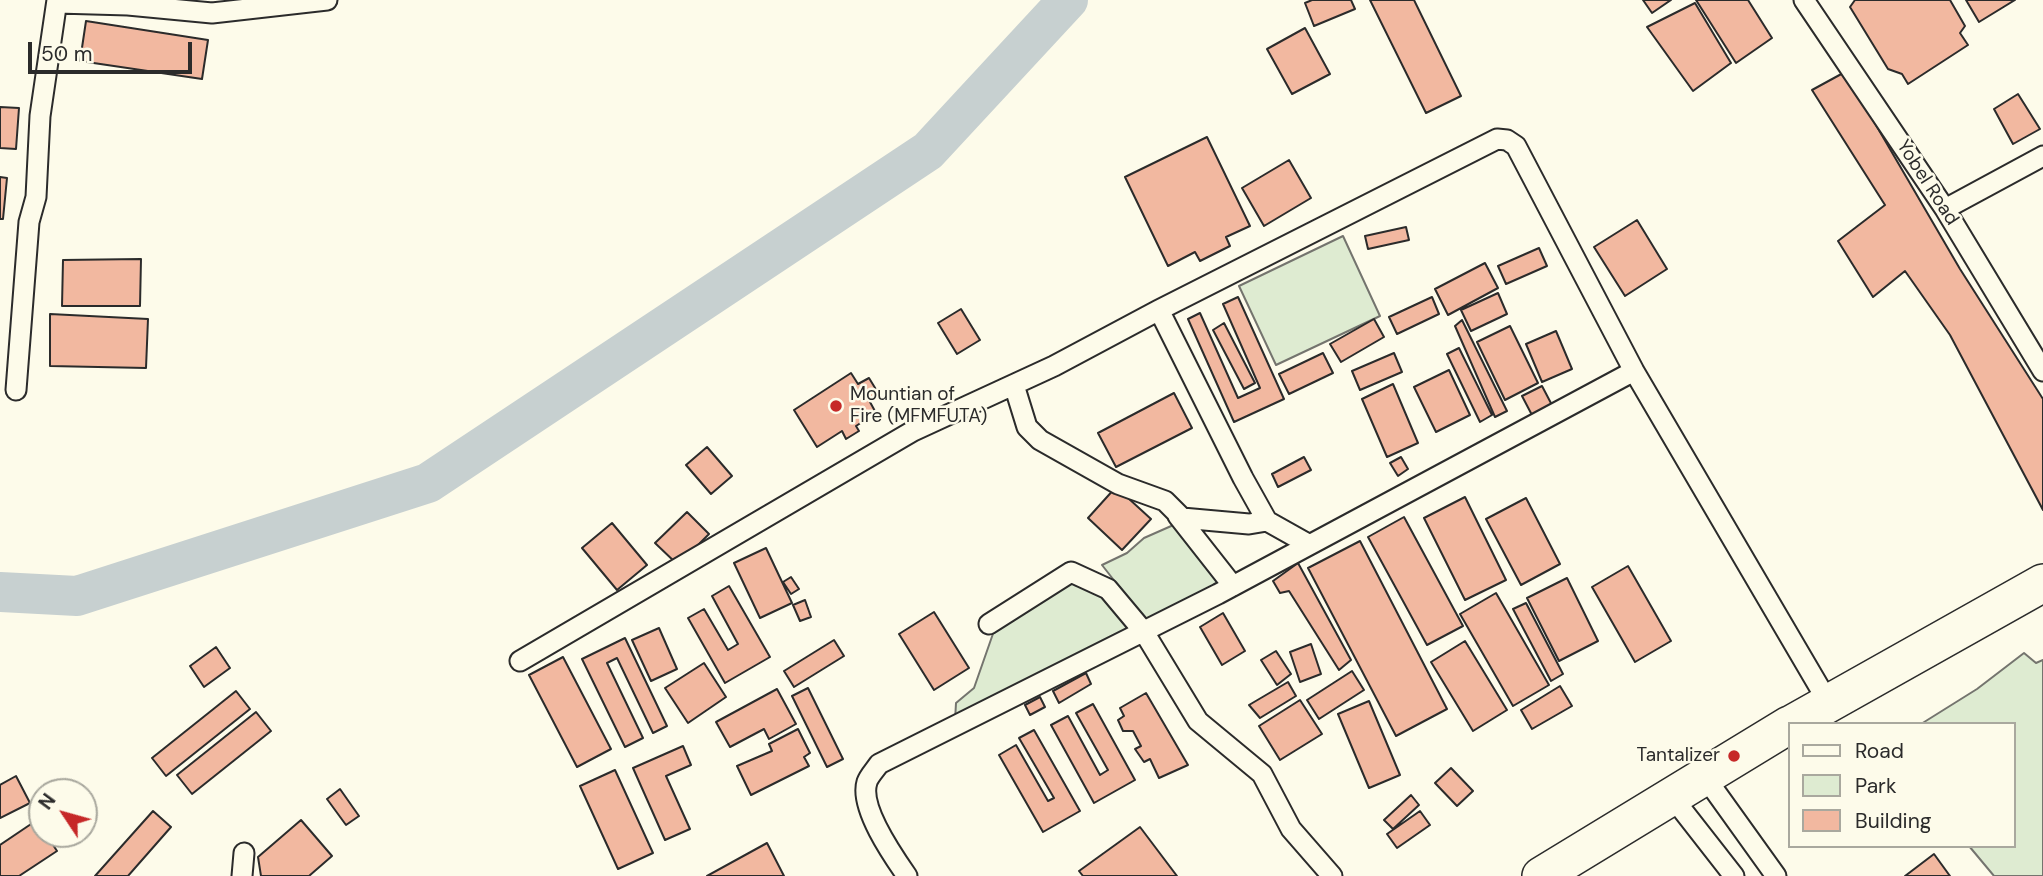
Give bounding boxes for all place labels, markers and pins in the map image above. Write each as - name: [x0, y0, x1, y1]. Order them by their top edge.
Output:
- place label: Mountian of Fire (MFMFUTA): [850, 384, 987, 428]
- marker: Mountian of Fire (MFMFUTA): [828, 398, 844, 414]
- place label: Tantalizer: [1636, 745, 1720, 767]
- marker: Tantalizer: [1726, 748, 1742, 764]

